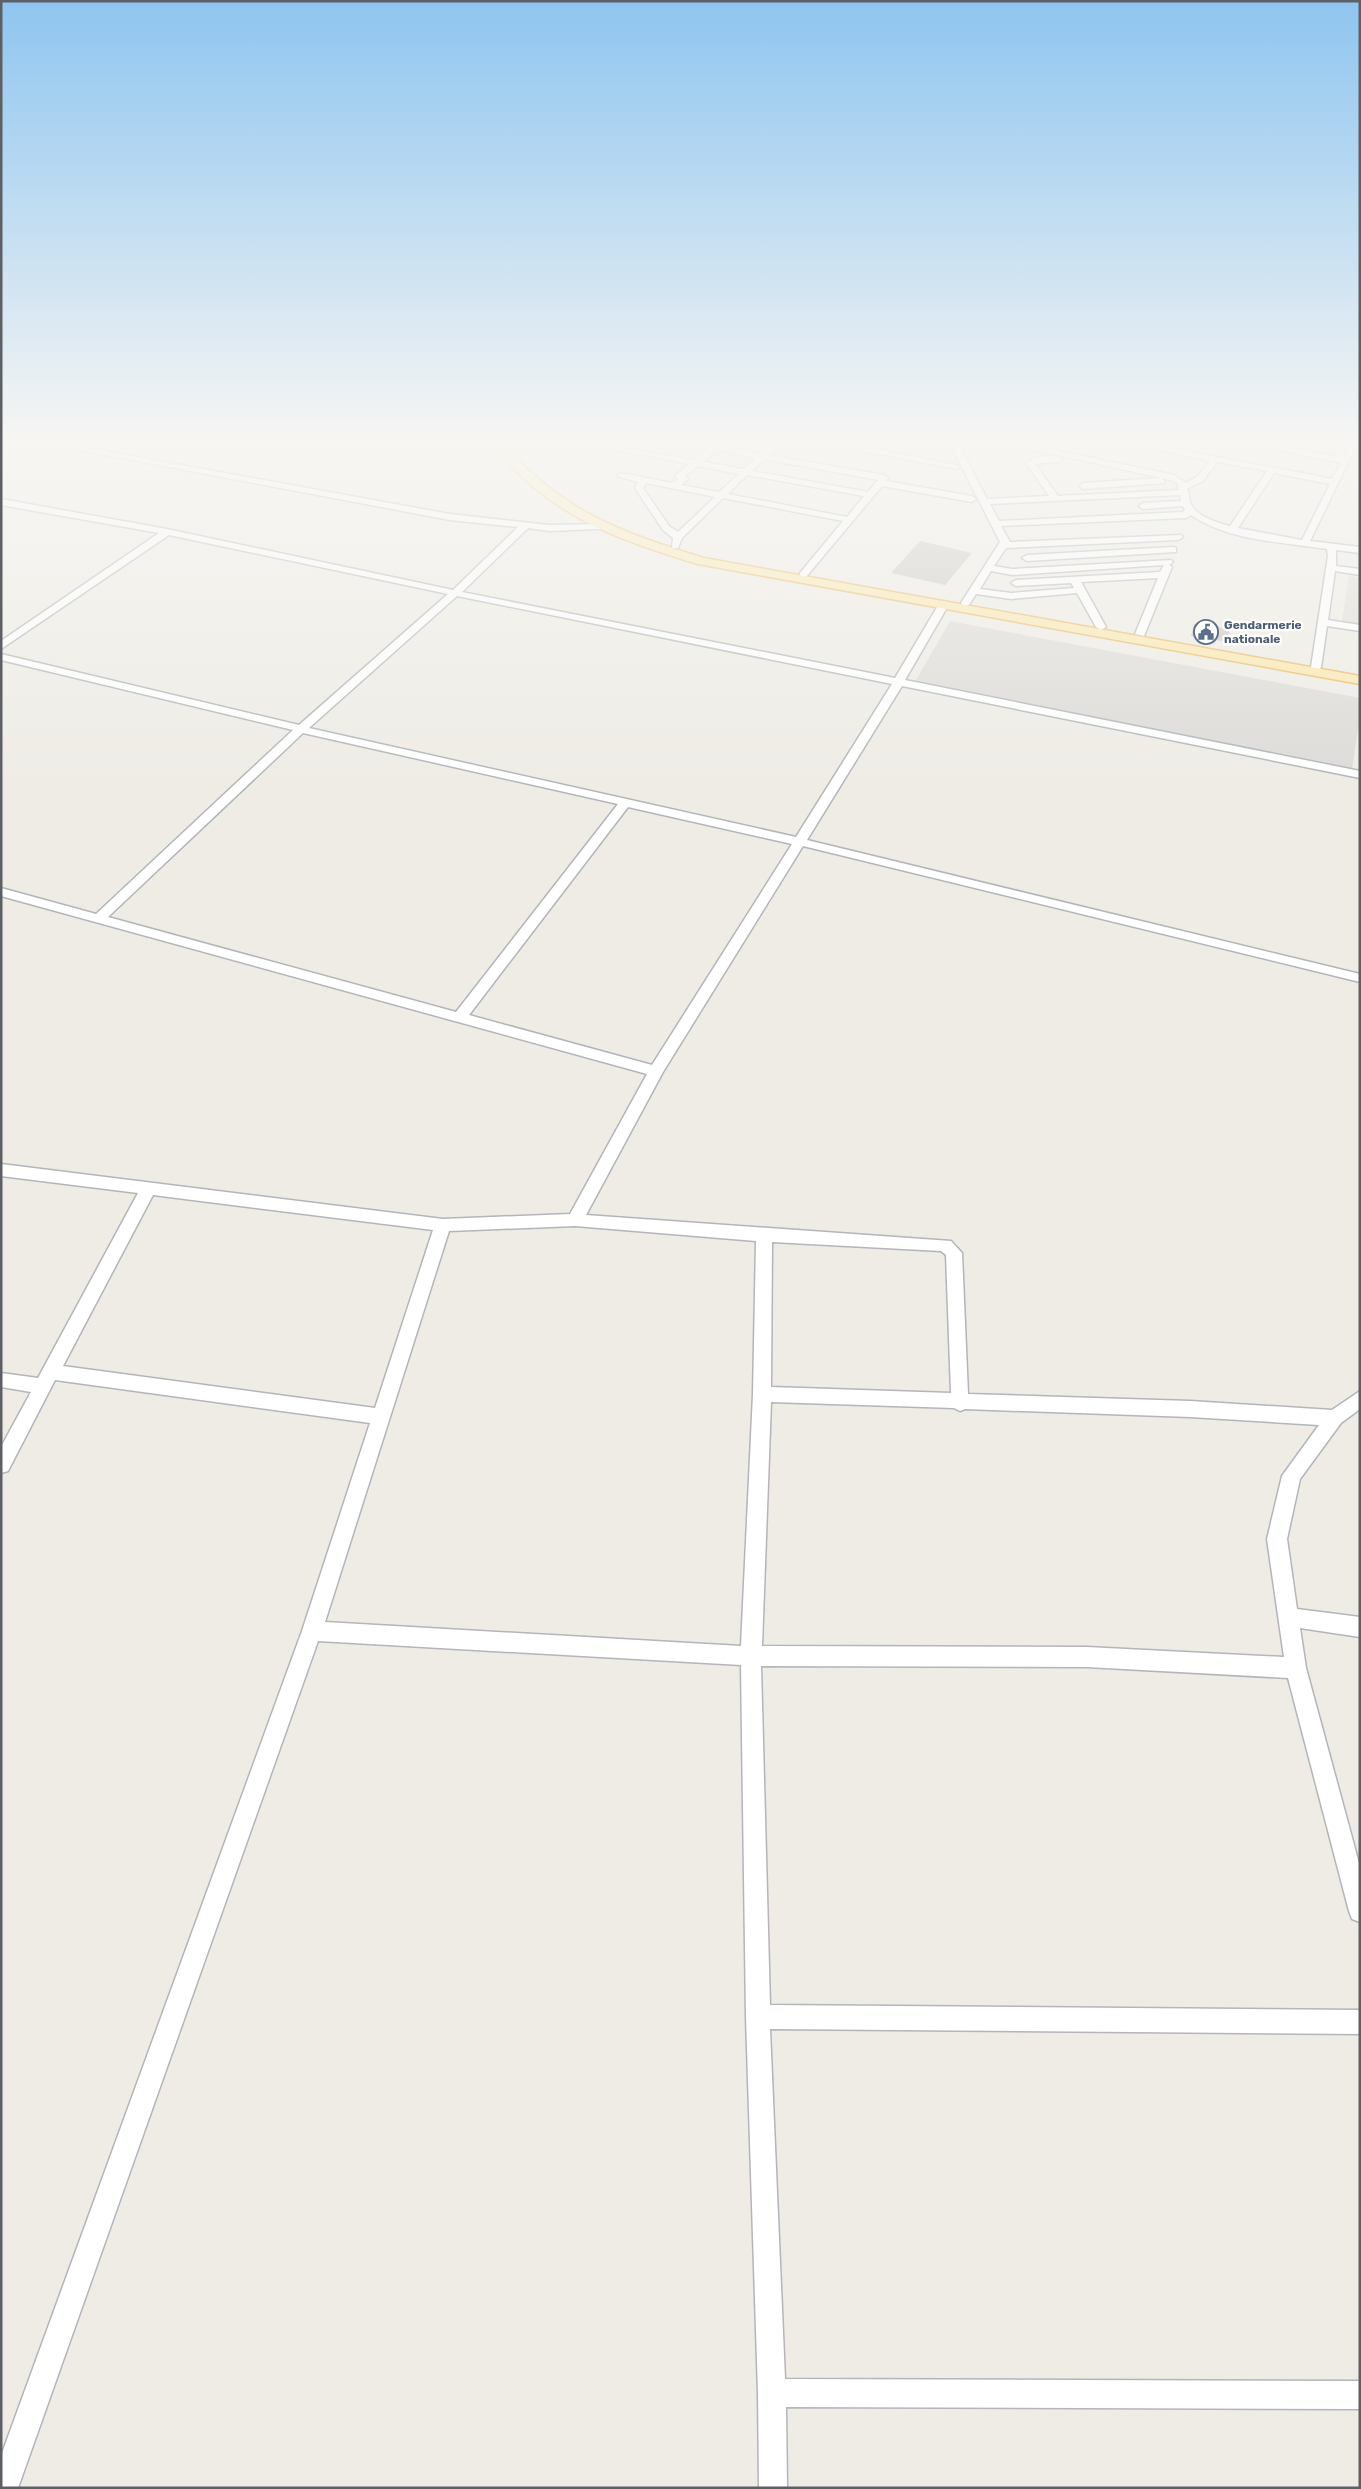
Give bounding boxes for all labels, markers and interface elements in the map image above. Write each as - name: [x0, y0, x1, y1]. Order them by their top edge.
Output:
- place label: Gendarmerie nationale: [1224, 618, 1302, 646]
- public building icon: Gendarmerie nationale: [1193, 619, 1219, 645]

